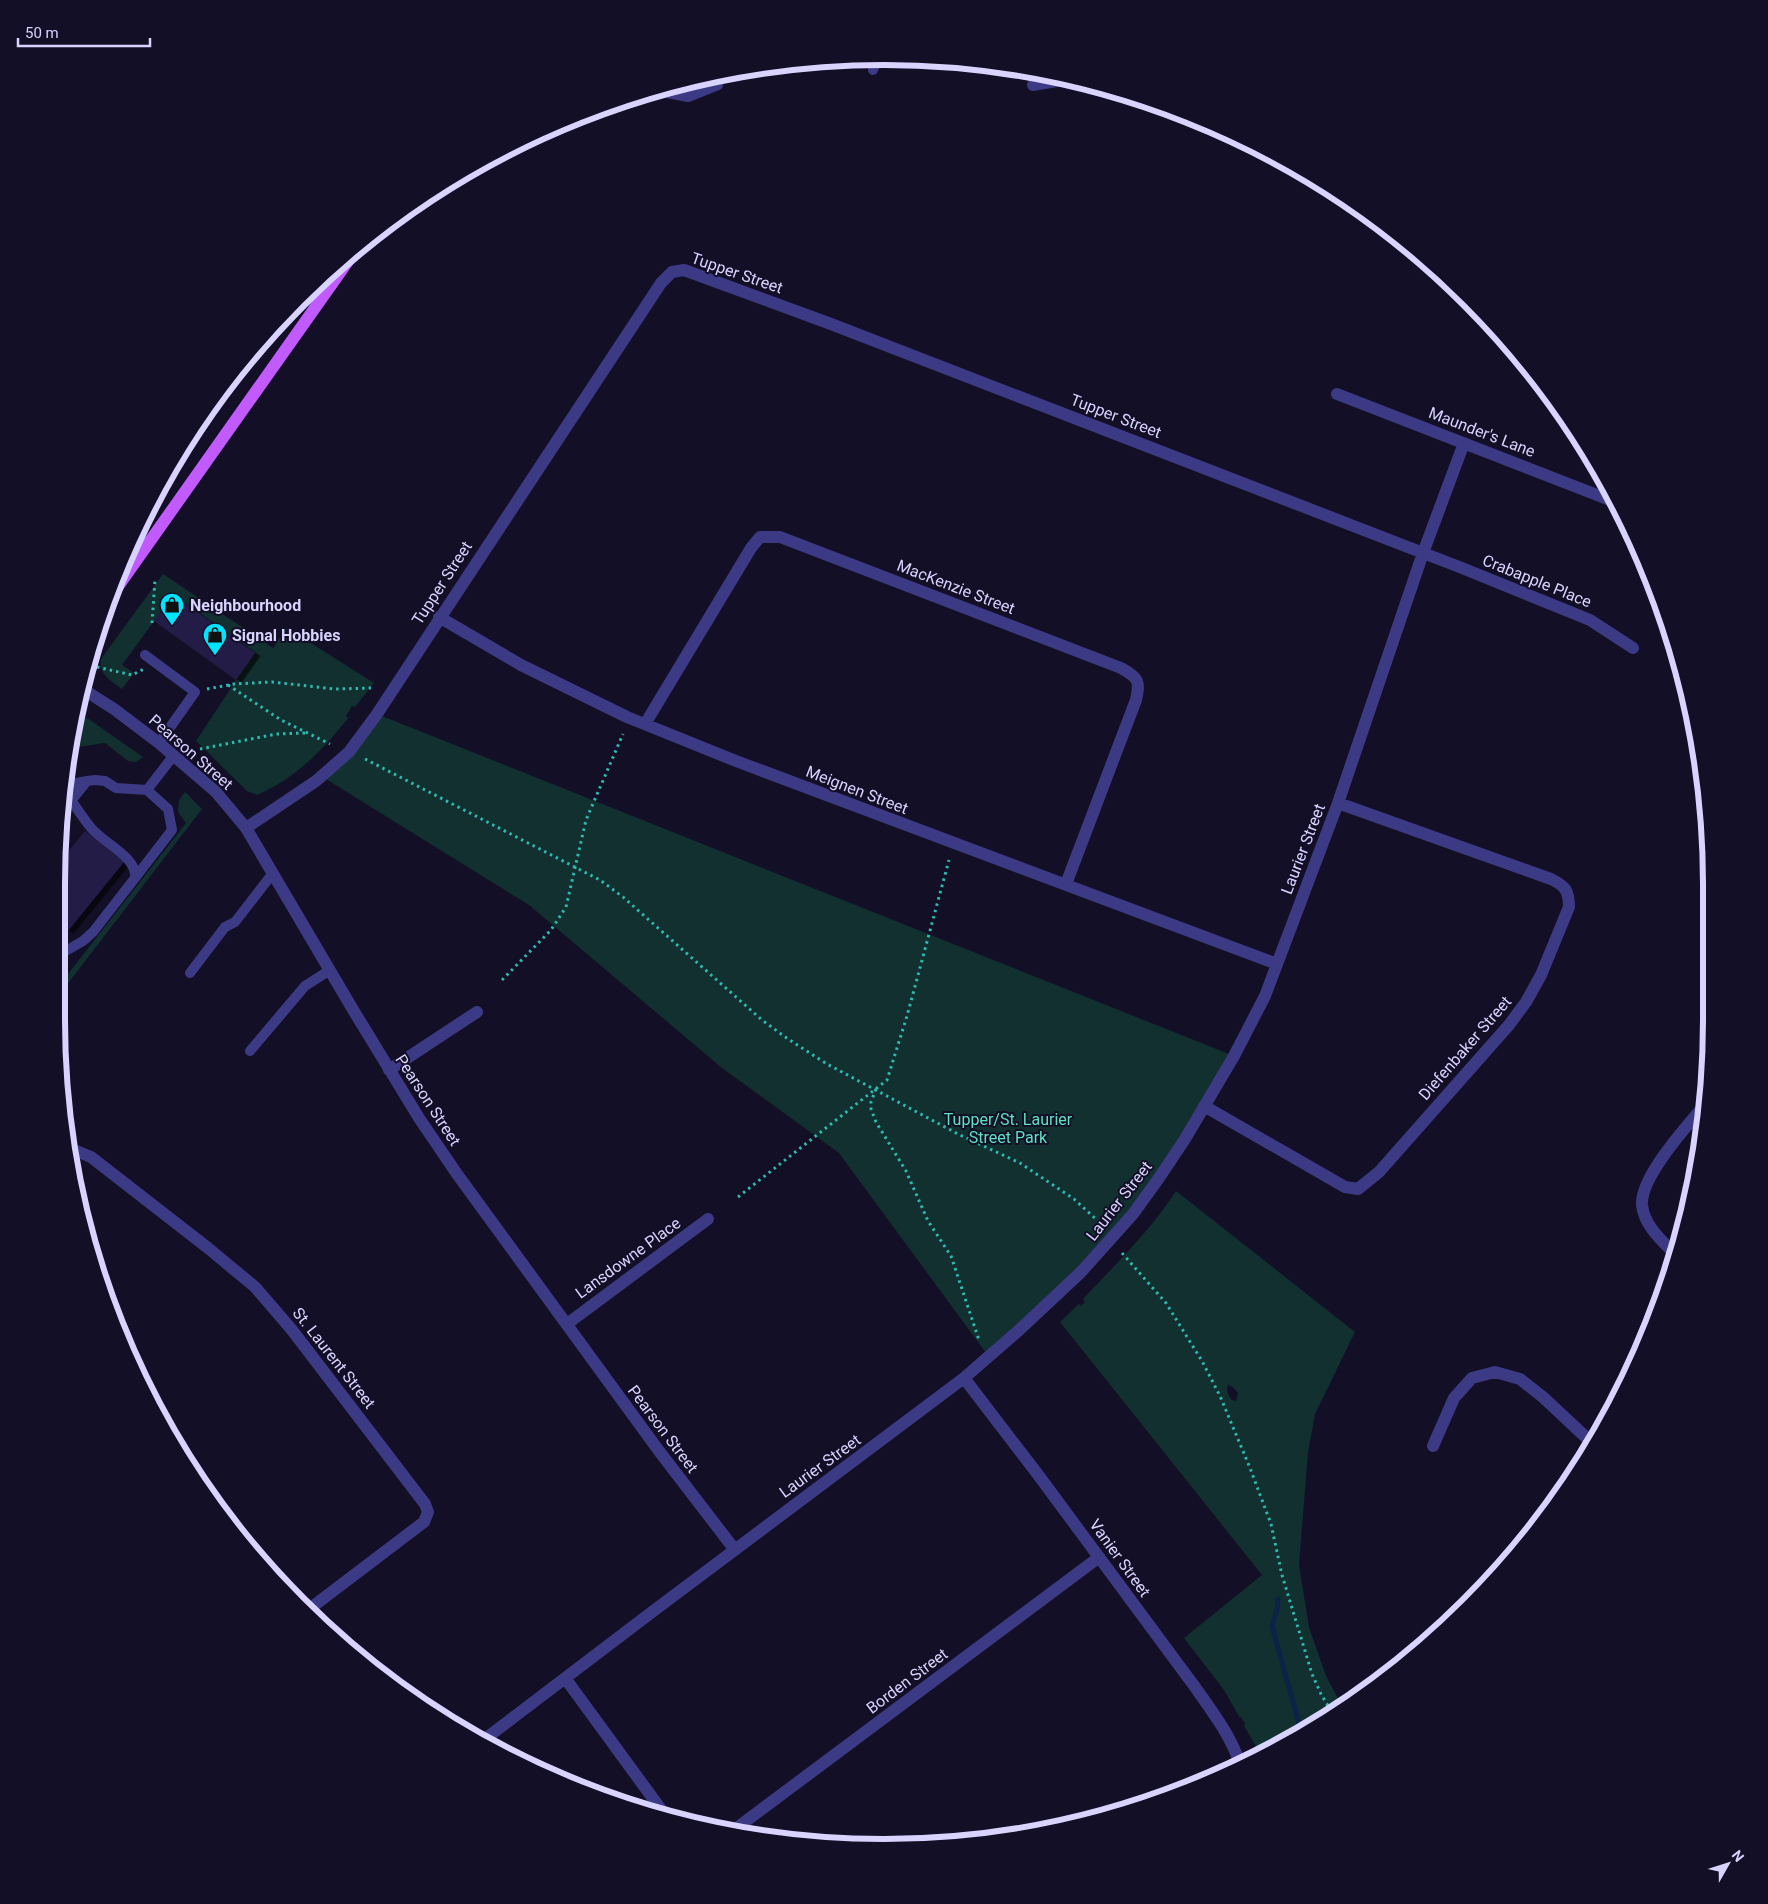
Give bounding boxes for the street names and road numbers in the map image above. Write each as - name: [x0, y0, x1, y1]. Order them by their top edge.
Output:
- street label: Tupper Street: [689, 248, 785, 298]
- street label: Tupper Street: [1068, 390, 1164, 442]
- street label: Maunder's Lane: [1426, 403, 1538, 461]
- street label: Tupper Street: [408, 538, 476, 628]
- street label: Crabapple Place: [1480, 551, 1594, 611]
- street label: MacKenzie Street: [894, 556, 1018, 618]
- street label: Pearson Street: [145, 710, 237, 794]
- street label: Meignen Street: [803, 762, 911, 818]
- street label: Laurier Street: [1277, 801, 1329, 897]
- street label: Diefenbaker Street: [1415, 992, 1515, 1104]
- street label: Pearson Street: [391, 1051, 465, 1149]
- street label: Laurier Street: [1082, 1158, 1156, 1244]
- street label: Lansdowne Place: [572, 1213, 684, 1303]
- street label: St. Laurent Street: [289, 1304, 379, 1412]
- street label: Pearson Street: [624, 1381, 702, 1477]
- street label: Laurier Street: [776, 1430, 864, 1502]
- street label: Vanier Street: [1085, 1515, 1155, 1601]
- street label: Borden Street: [863, 1644, 951, 1718]

